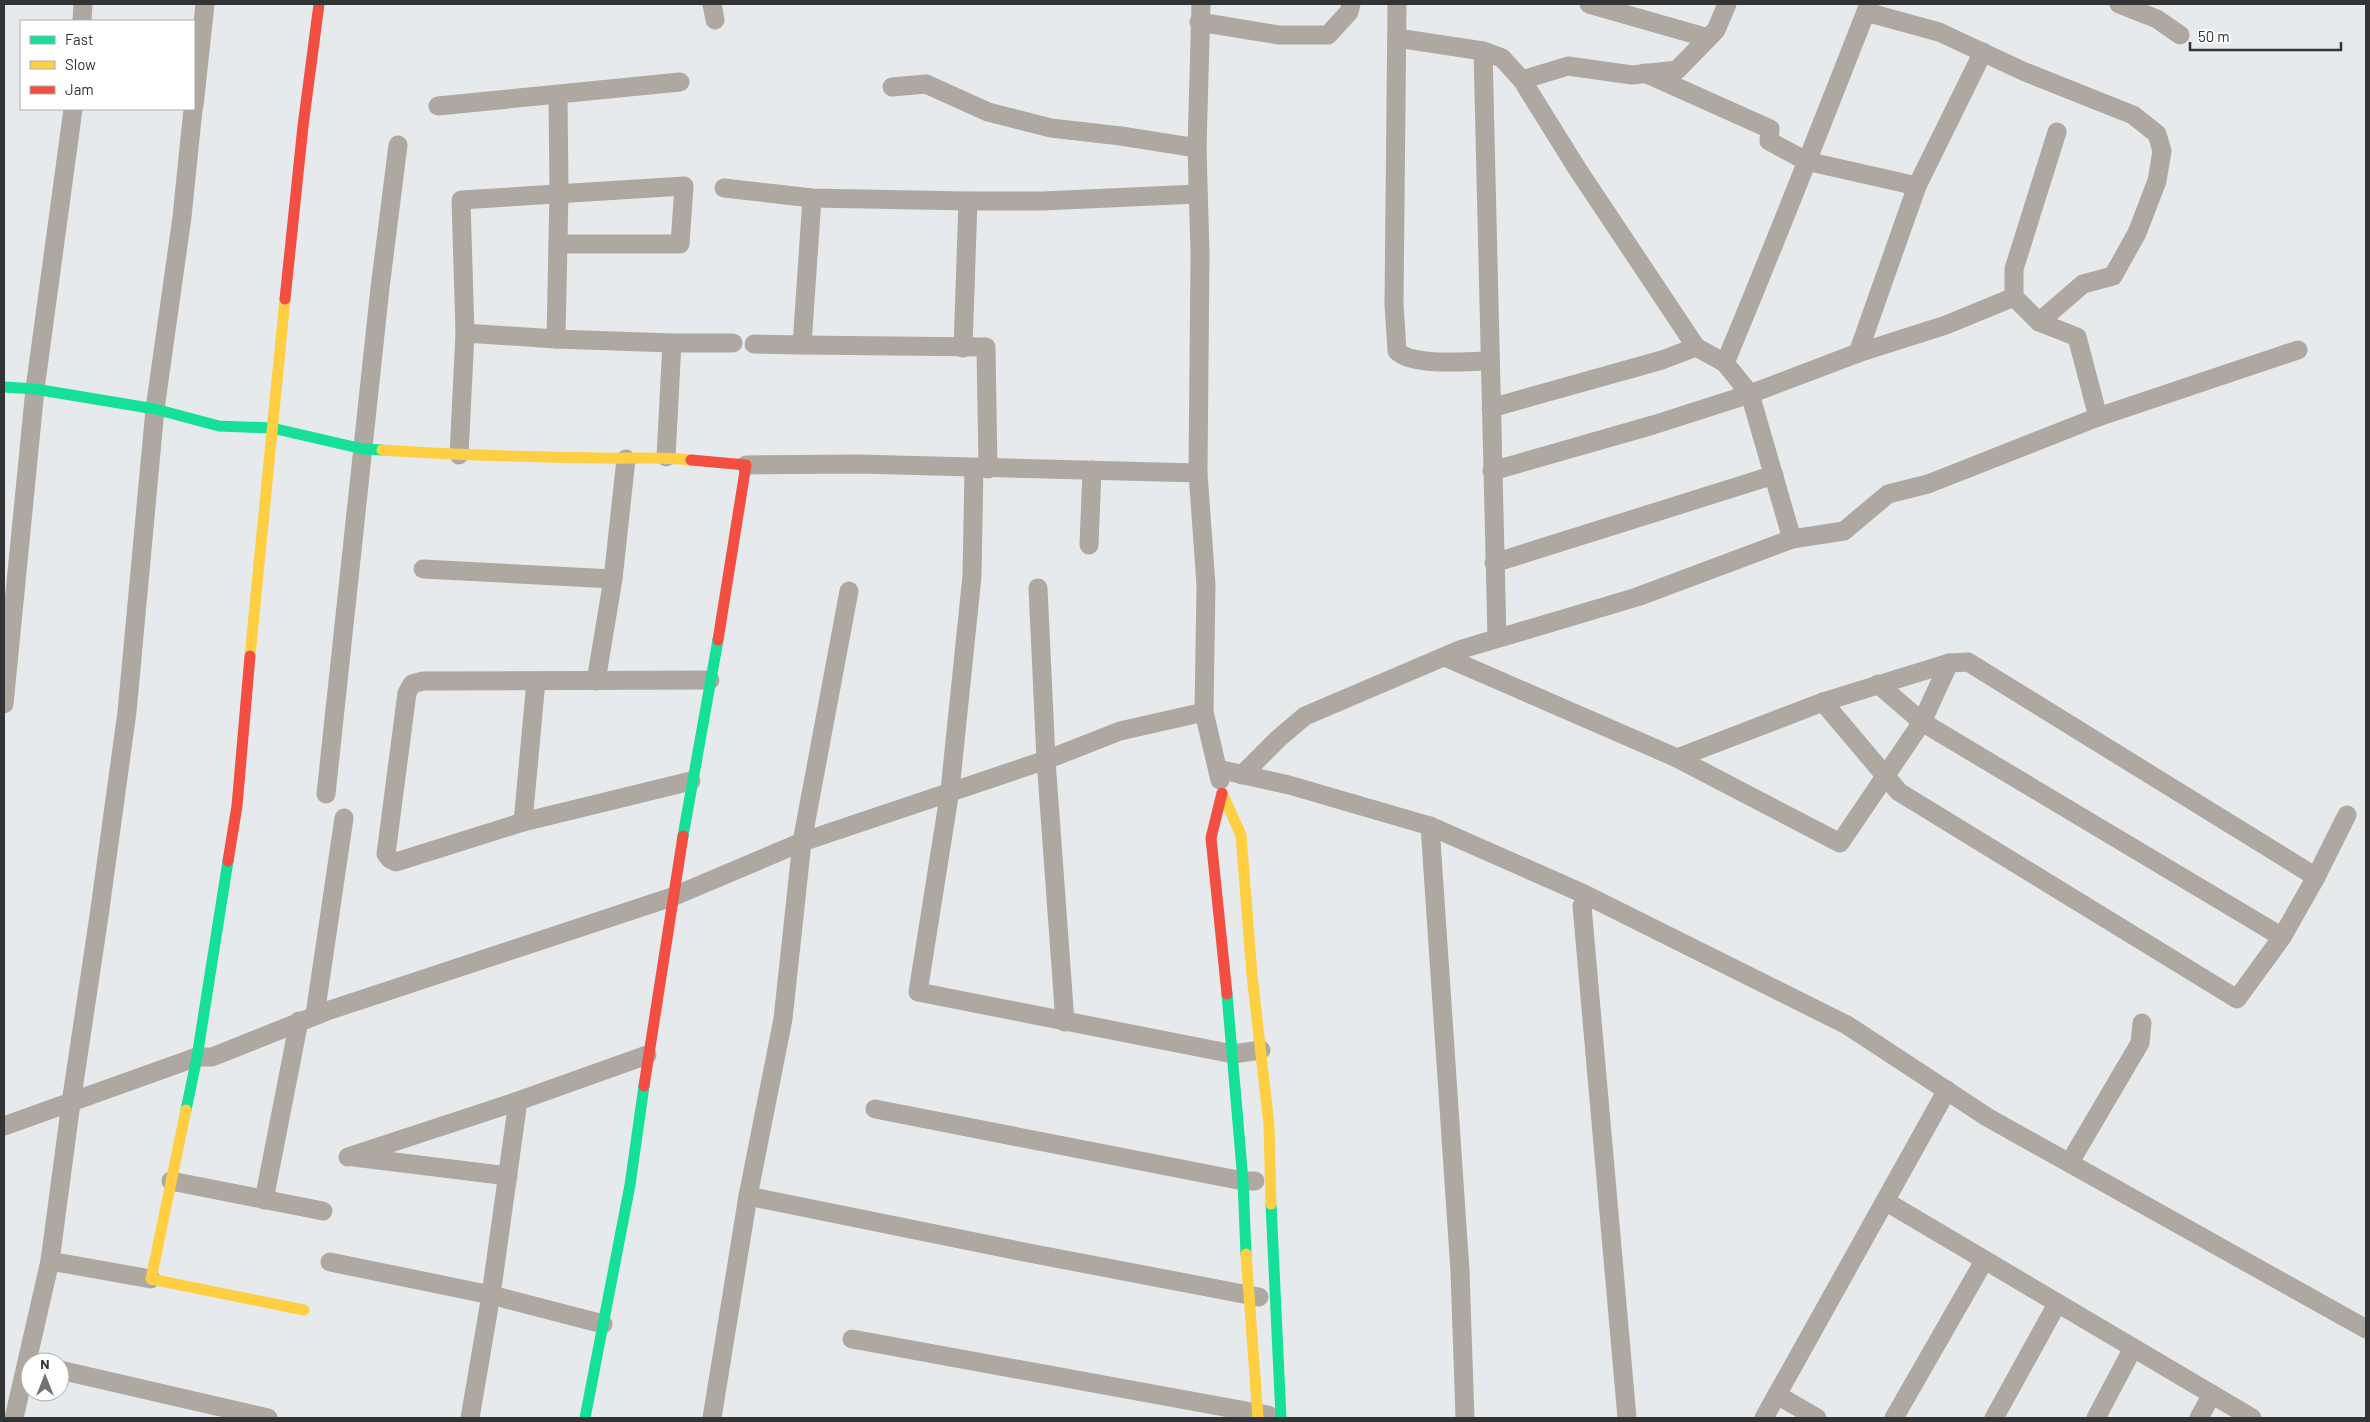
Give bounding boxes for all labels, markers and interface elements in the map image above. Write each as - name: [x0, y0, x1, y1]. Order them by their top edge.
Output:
- legend: [20, 20, 195, 110]
- scale bar: [2190, 20, 2341, 52]
- text: 50 m: [2198, 27, 2230, 45]
- text: Fast: [65, 30, 93, 48]
- text: Slow: [65, 55, 96, 73]
- text: Jam: [65, 80, 94, 98]
- north arrow: [20, 1352, 70, 1402]
- text: N: [40, 1355, 50, 1372]

